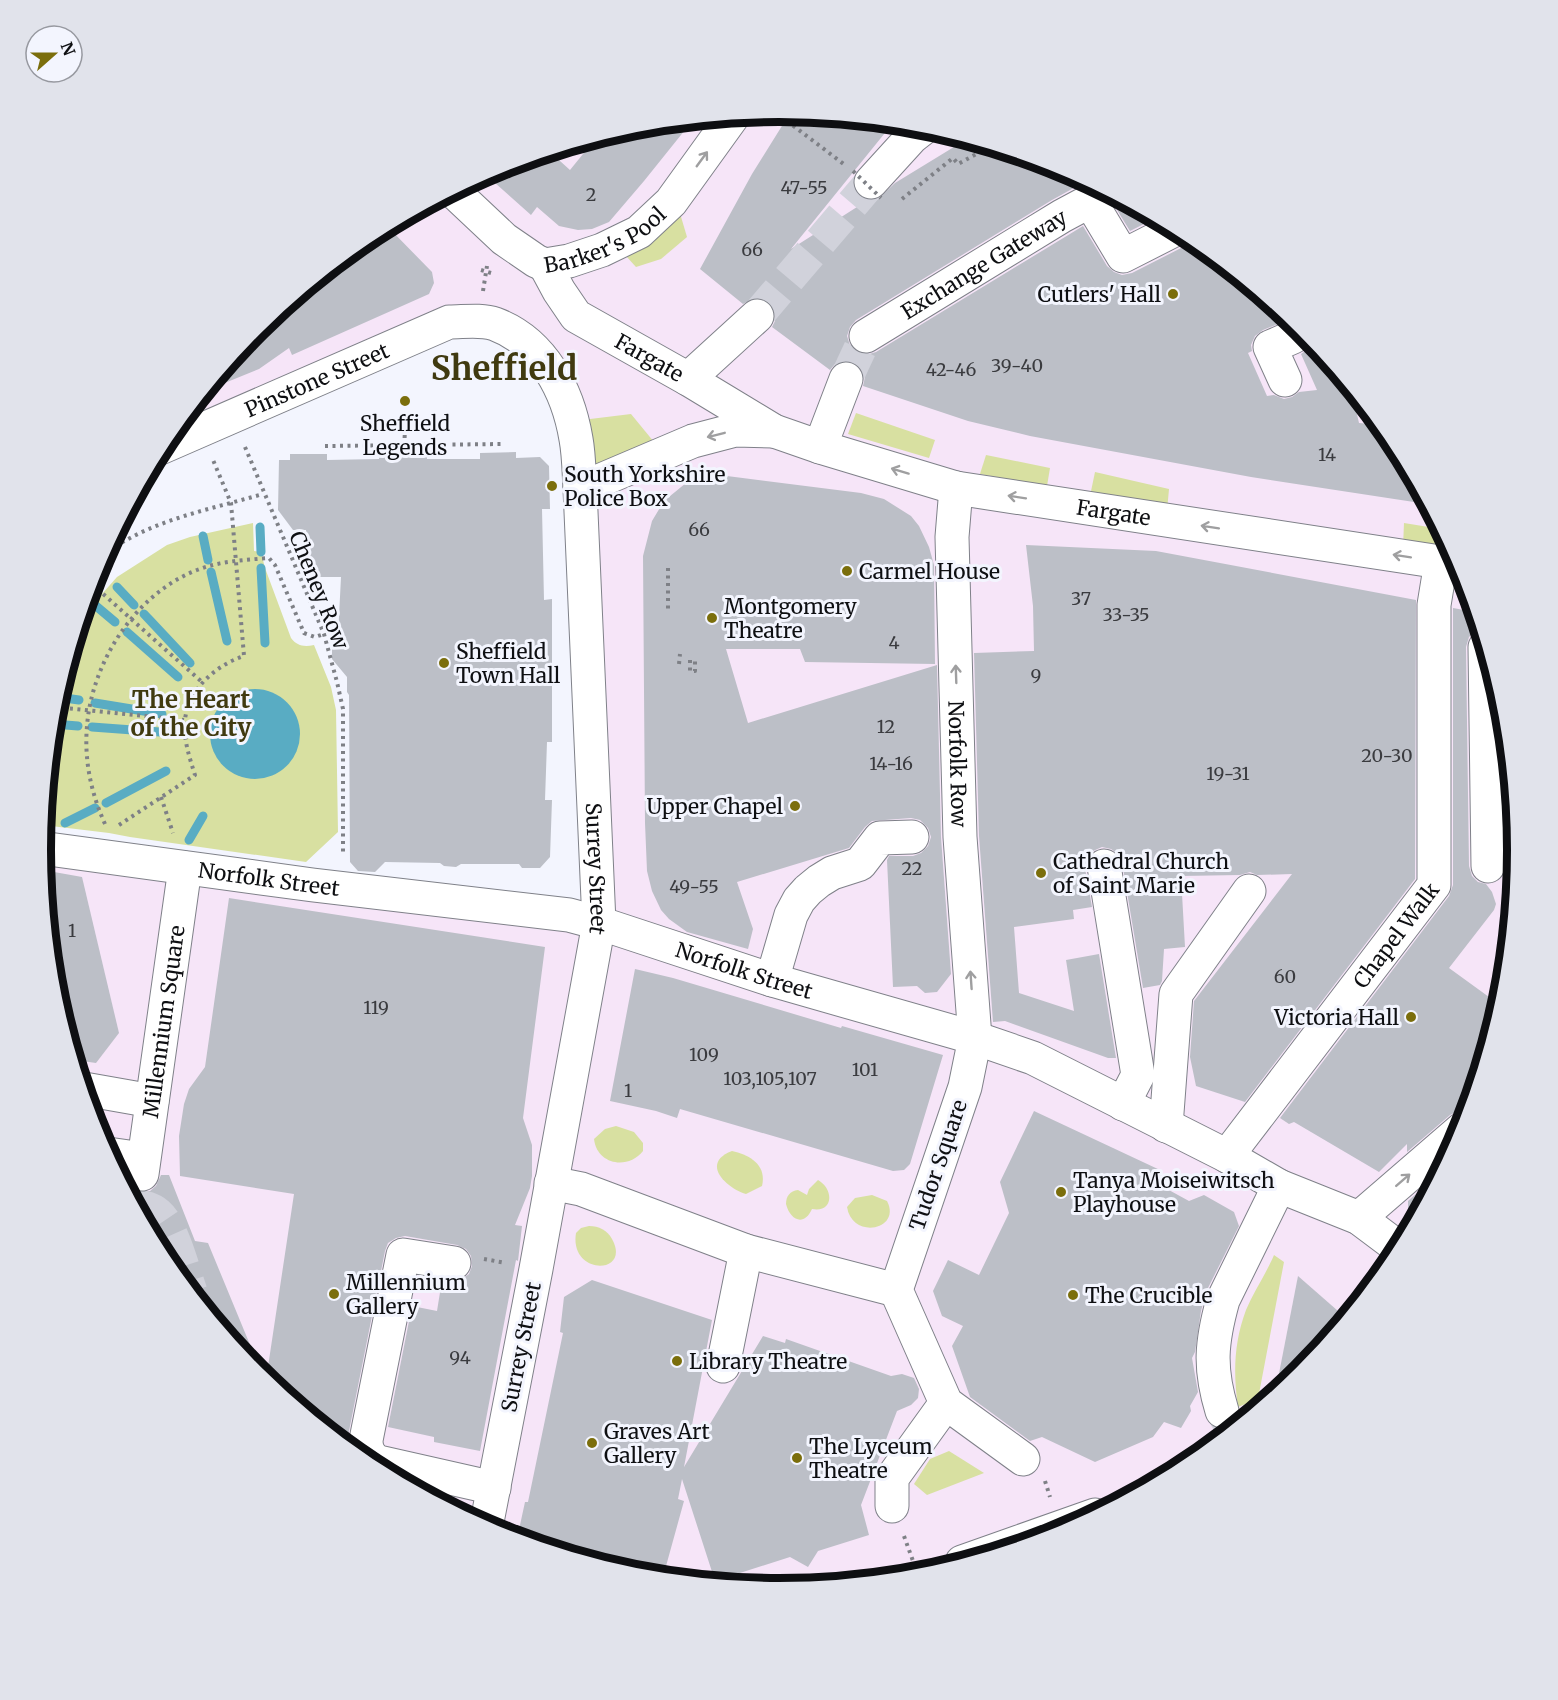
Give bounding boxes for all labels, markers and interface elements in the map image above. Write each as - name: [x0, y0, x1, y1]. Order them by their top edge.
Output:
- north arrow: [24, 24, 84, 84]
- text: N: [56, 39, 80, 58]
- one-way arrow: [695, 151, 708, 167]
- house number: 47-55: [781, 176, 828, 199]
- house number: 2: [586, 183, 596, 206]
- street label: Barker's Pool: [542, 200, 672, 279]
- street label: Exchange Gateway: [896, 203, 1072, 325]
- house number: 66: [741, 238, 763, 261]
- place label: Cutlers' Hall: [1038, 281, 1161, 308]
- marker: Cutlers' Hall: [1166, 287, 1180, 301]
- street label: Fargate: [610, 327, 689, 387]
- street label: Pinstone Street: [241, 336, 393, 423]
- district label: Sheffield: [431, 348, 577, 389]
- house number: 39-40: [991, 354, 1043, 377]
- house number: 42-46: [926, 358, 976, 381]
- marker: Sheffield Legends: [398, 394, 412, 408]
- place label: Sheffield Legends: [360, 410, 451, 461]
- one-way arrow: [707, 429, 726, 441]
- house number: 14: [1318, 443, 1336, 466]
- place label: South Yorkshire Police Box: [564, 461, 726, 512]
- one-way arrow: [891, 465, 910, 476]
- marker: South Yorkshire Police Box: [545, 479, 559, 493]
- one-way arrow: [1008, 491, 1027, 502]
- street label: Fargate: [1075, 493, 1153, 531]
- house number: 66: [688, 518, 710, 541]
- one-way arrow: [1200, 521, 1220, 532]
- street label: Cheney Row: [283, 527, 355, 653]
- one-way arrow: [1393, 551, 1413, 562]
- place label: Carmel House: [859, 558, 1000, 585]
- marker: Carmel House: [840, 564, 854, 578]
- house number: 37: [1071, 587, 1091, 610]
- place label: Montgomery Theatre: [724, 593, 858, 644]
- house number: 33-35: [1102, 603, 1150, 626]
- marker: Montgomery Theatre: [705, 611, 719, 625]
- house number: 4: [888, 631, 900, 654]
- place label: Sheffield Town Hall: [456, 638, 561, 689]
- marker: Sheffield Town Hall: [437, 656, 451, 670]
- one-way arrow: [950, 664, 962, 684]
- house number: 9: [1031, 664, 1041, 687]
- district label: The Heart of the City: [130, 684, 252, 743]
- street label: Norfolk Row: [943, 700, 973, 828]
- house number: 12: [877, 715, 895, 738]
- house number: 20-30: [1361, 744, 1413, 767]
- house number: 14-16: [869, 752, 913, 775]
- house number: 19-31: [1206, 762, 1250, 785]
- place label: Upper Chapel: [646, 793, 783, 820]
- marker: Upper Chapel: [788, 799, 802, 813]
- street label: Surrey Street: [580, 802, 613, 937]
- place label: Cathedral Church of Saint Marie: [1053, 848, 1229, 899]
- street label: Norfolk Street: [197, 856, 341, 902]
- house number: 22: [901, 857, 923, 880]
- marker: Cathedral Church of Saint Marie: [1034, 866, 1048, 880]
- house number: 49-55: [669, 875, 719, 898]
- street label: Chapel Walk: [1347, 876, 1445, 993]
- house number: 1: [68, 919, 76, 942]
- street label: Millennium Square: [137, 923, 190, 1120]
- street label: Norfolk Street: [672, 936, 816, 1004]
- house number: 60: [1274, 965, 1296, 988]
- one-way arrow: [965, 970, 976, 990]
- house number: 119: [363, 996, 389, 1019]
- place label: Victoria Hall: [1273, 1004, 1399, 1031]
- marker: Victoria Hall: [1404, 1010, 1418, 1024]
- house number: 109: [689, 1043, 719, 1066]
- house number: 101: [852, 1058, 878, 1081]
- house number: 103,105,107: [723, 1067, 817, 1090]
- house number: 1: [624, 1079, 632, 1102]
- street label: Tudor Square: [903, 1096, 973, 1234]
- place label: Tanya Moiseiwitsch Playhouse: [1073, 1167, 1275, 1218]
- one-way arrow: [1395, 1173, 1410, 1187]
- marker: Tanya Moiseiwitsch Playhouse: [1054, 1185, 1068, 1199]
- place label: Millennium Gallery: [346, 1269, 466, 1320]
- street label: Surrey Street: [495, 1280, 547, 1414]
- place label: The Crucible: [1085, 1282, 1212, 1309]
- marker: Millennium Gallery: [327, 1287, 341, 1301]
- marker: The Crucible: [1066, 1288, 1080, 1302]
- house number: 94: [449, 1346, 471, 1369]
- place label: Library Theatre: [689, 1348, 847, 1375]
- marker: Library Theatre: [670, 1354, 684, 1368]
- place label: Graves Art Gallery: [604, 1418, 710, 1469]
- place label: The Lyceum Theatre: [809, 1433, 933, 1484]
- marker: Graves Art Gallery: [585, 1436, 599, 1450]
- marker: The Lyceum Theatre: [790, 1451, 804, 1465]

